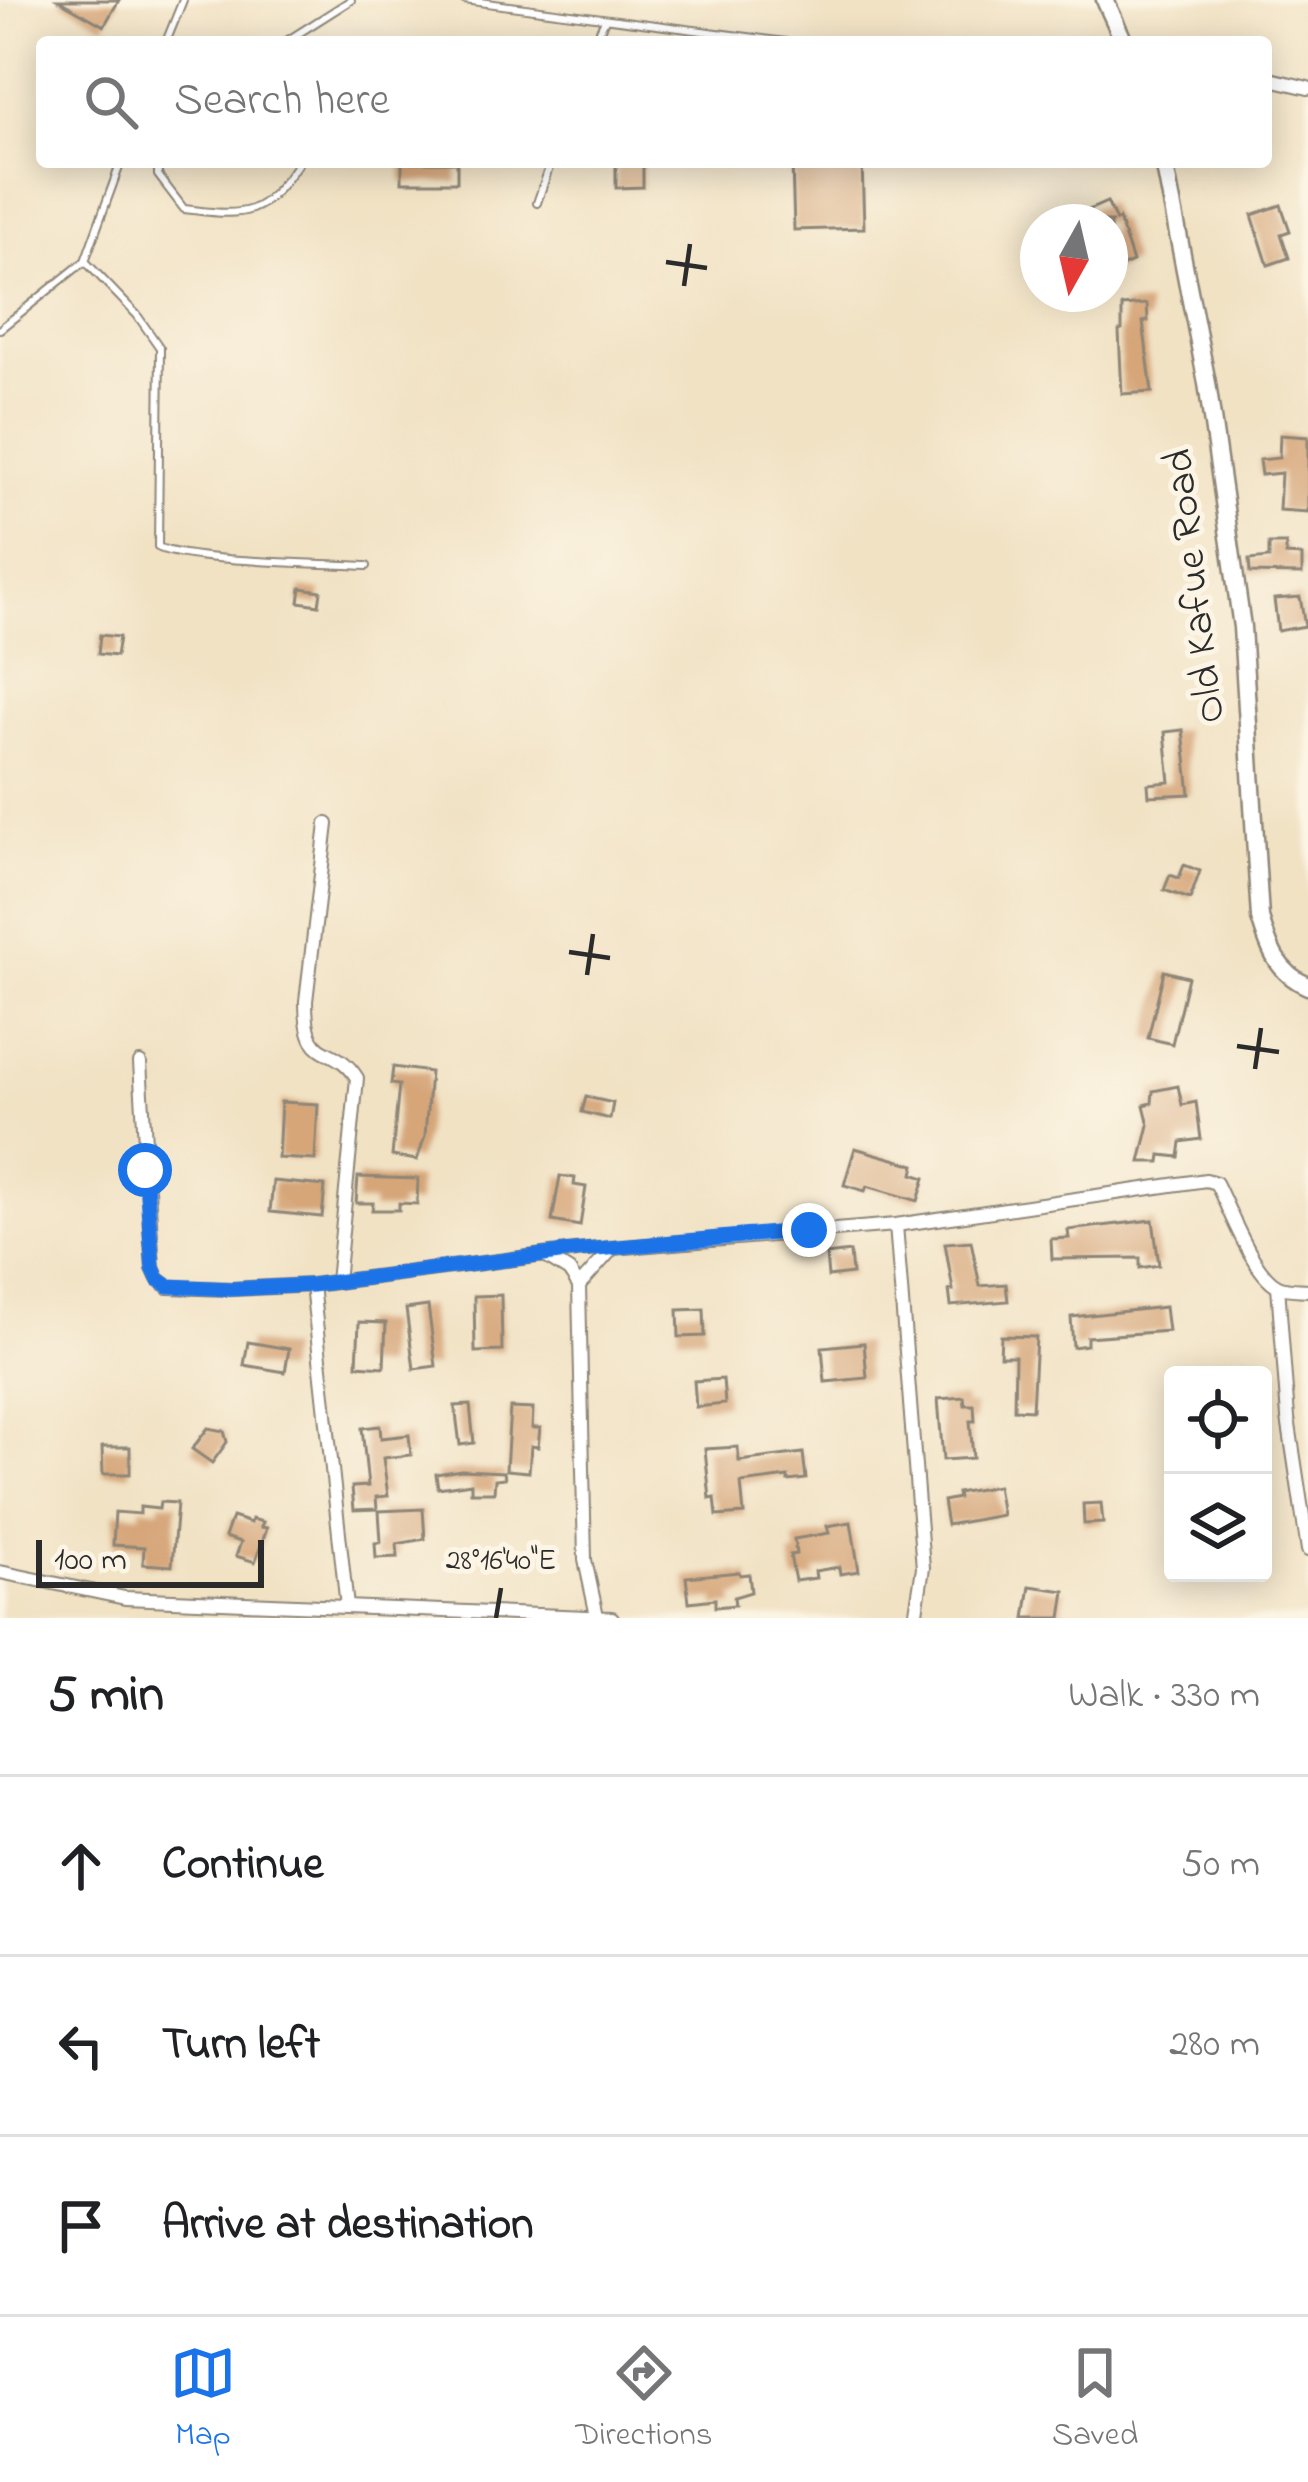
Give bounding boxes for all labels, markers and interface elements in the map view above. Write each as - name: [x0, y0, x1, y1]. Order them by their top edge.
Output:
- search box: [36, 36, 1272, 168]
- icon: search: [78, 69, 144, 135]
- text: Search here: [174, 69, 390, 135]
- north arrow: [1020, 204, 1128, 312]
- street label: Old Kafue Road: [1149, 445, 1243, 727]
- route start: [118, 1143, 172, 1197]
- route end: [782, 1203, 836, 1257]
- map controls: [1164, 1366, 1272, 1582]
- button: locate: [1164, 1366, 1272, 1474]
- button: layers: [1164, 1474, 1272, 1582]
- scale bar: [36, 1534, 264, 1587]
- text: 100 m: [54, 1537, 127, 1585]
- text: 28°16'40"E: [446, 1540, 556, 1584]
- text: 5 min: [48, 1659, 164, 1734]
- text: Walk · 330 m: [1068, 1668, 1260, 1725]
- icon: ahead: [48, 1833, 114, 1899]
- text: Continue: [162, 1833, 323, 1899]
- text: 50 m: [1181, 1837, 1260, 1894]
- icon: left: [48, 2013, 114, 2079]
- text: Turn left: [162, 2013, 320, 2079]
- text: 280 m: [1169, 2017, 1260, 2074]
- icon: arrive: [48, 2193, 114, 2259]
- text: Arrive at destination: [162, 2193, 533, 2259]
- tab: Map: [170, 2340, 236, 2460]
- tab: Directions: [575, 2340, 713, 2460]
- tab: Saved: [1052, 2340, 1138, 2460]

